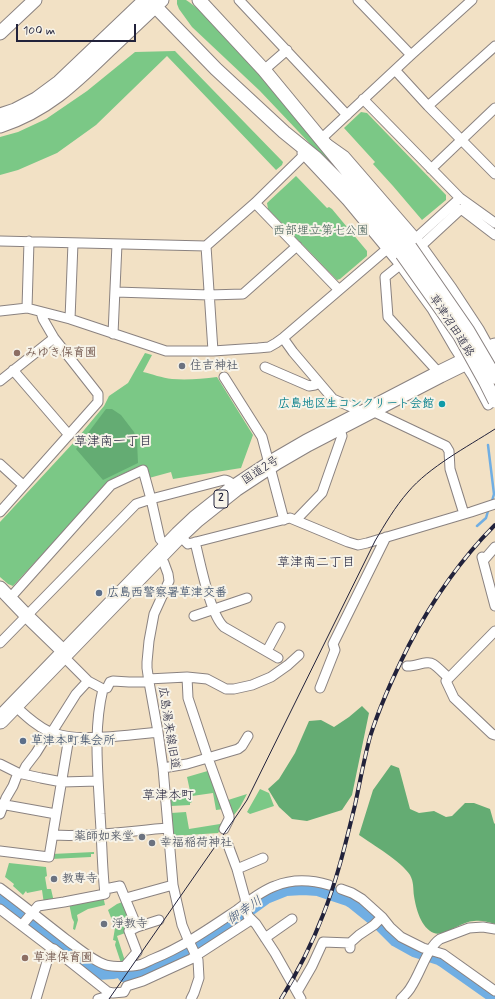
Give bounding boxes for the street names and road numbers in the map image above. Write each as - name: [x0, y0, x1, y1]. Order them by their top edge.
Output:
- street label: 草津沼田道路: [425, 292, 477, 360]
- street label: 国道2号: [240, 454, 282, 488]
- road number: 2: [214, 490, 228, 508]
- street label: 広島湯来線旧道: [154, 685, 182, 771]

